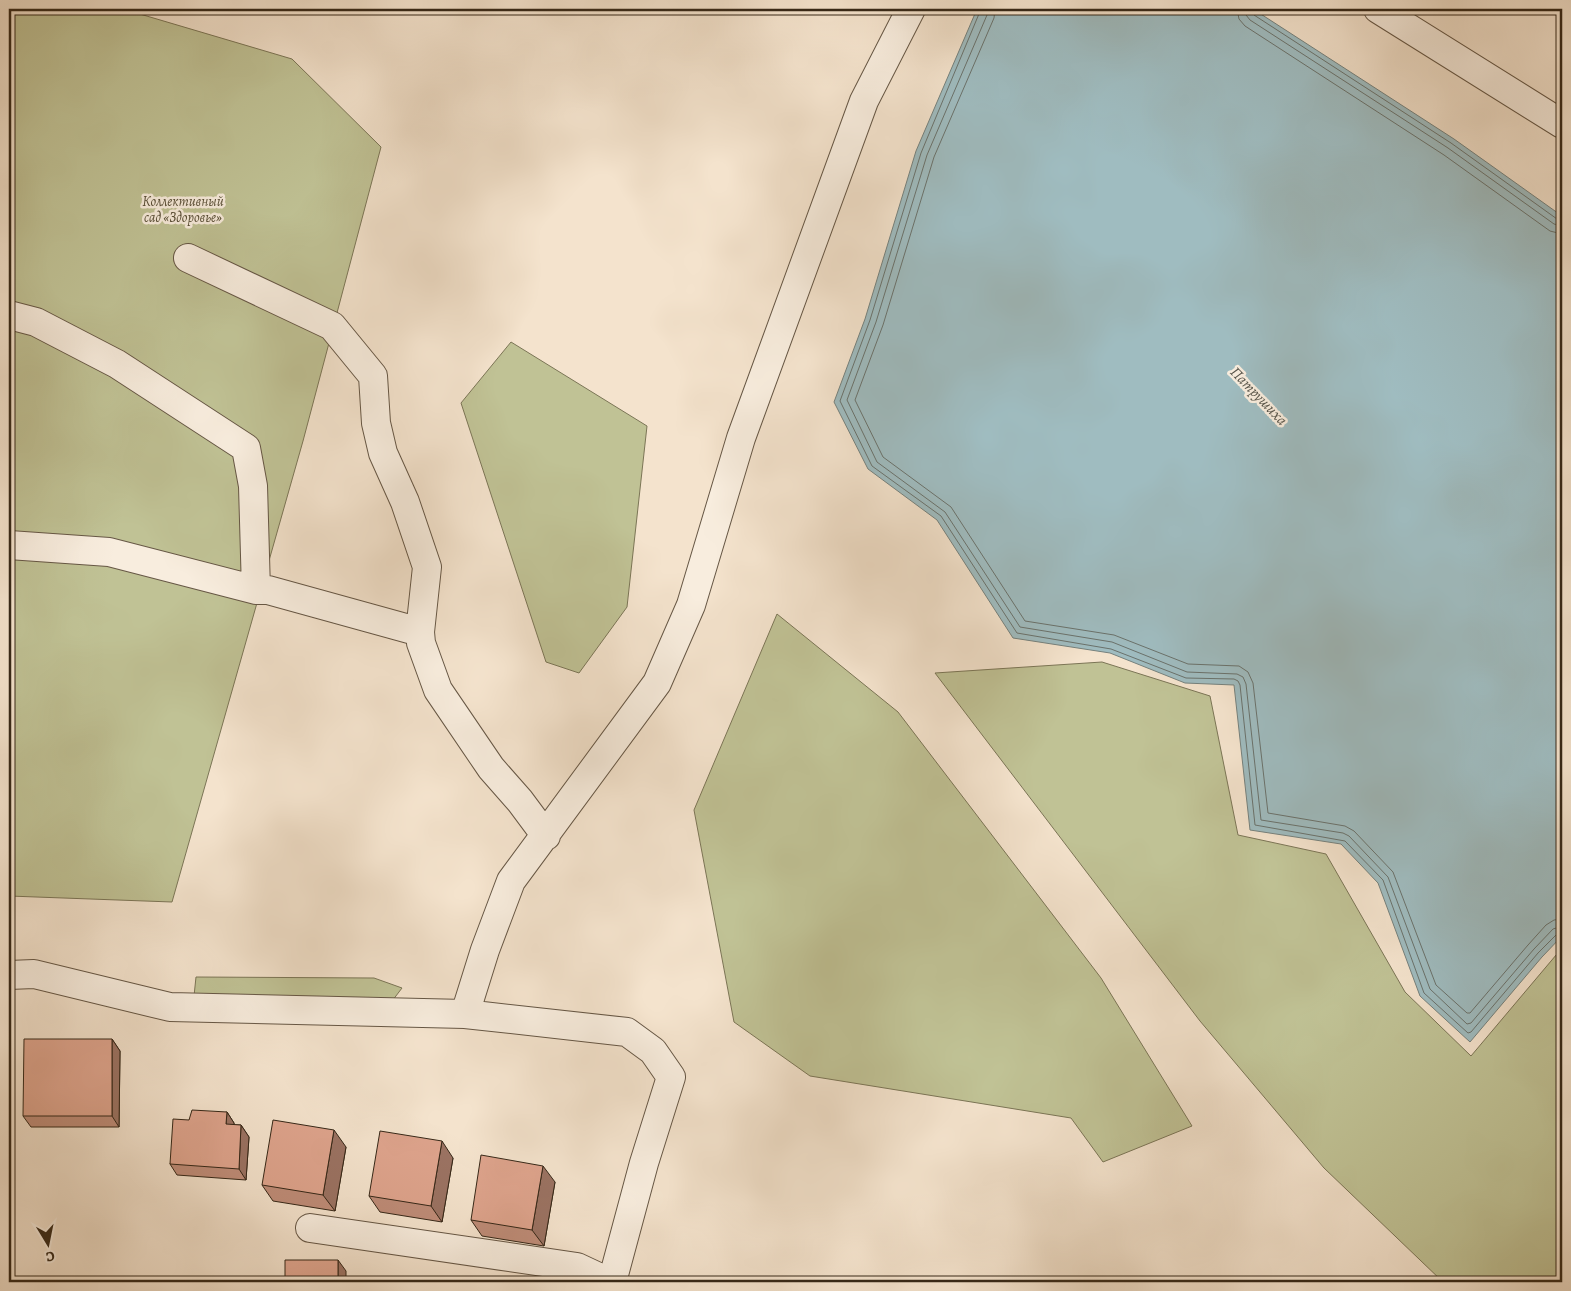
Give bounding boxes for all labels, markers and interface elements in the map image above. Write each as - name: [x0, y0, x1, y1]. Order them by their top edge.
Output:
- park label: Коллективный сад «Здоровье»: [142, 192, 224, 227]
- water label: Патрушиха: [1226, 362, 1292, 430]
- north arrow: [22, 1218, 72, 1268]
- text: С: [44, 1246, 56, 1266]

